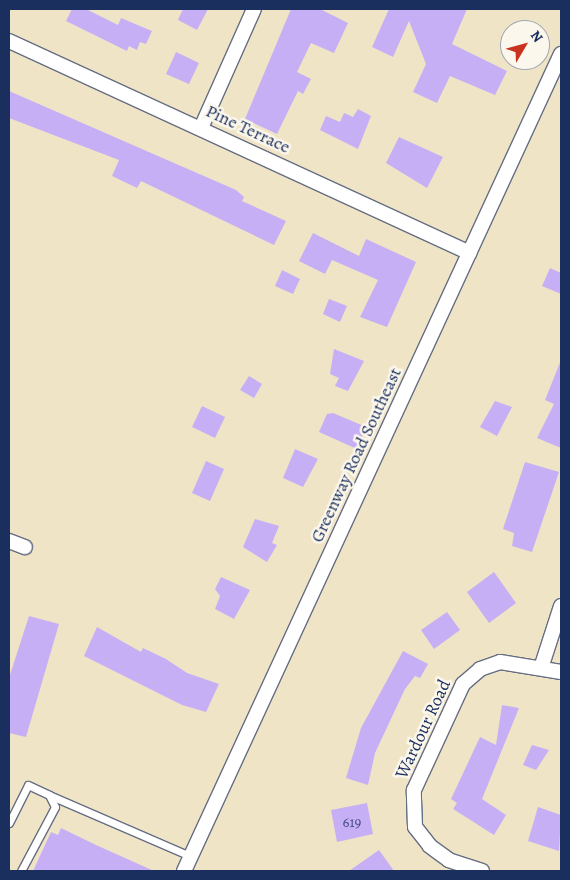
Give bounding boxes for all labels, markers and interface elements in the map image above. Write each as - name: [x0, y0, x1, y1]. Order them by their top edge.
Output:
- north arrow: [500, 20, 550, 70]
- text: N: [526, 26, 547, 46]
- street label: Pine Terrace: [202, 100, 294, 158]
- street label: Greenway Road Southeast: [306, 364, 406, 546]
- street label: Wardour Road: [391, 676, 455, 782]
- house number: 619: [343, 814, 361, 832]

